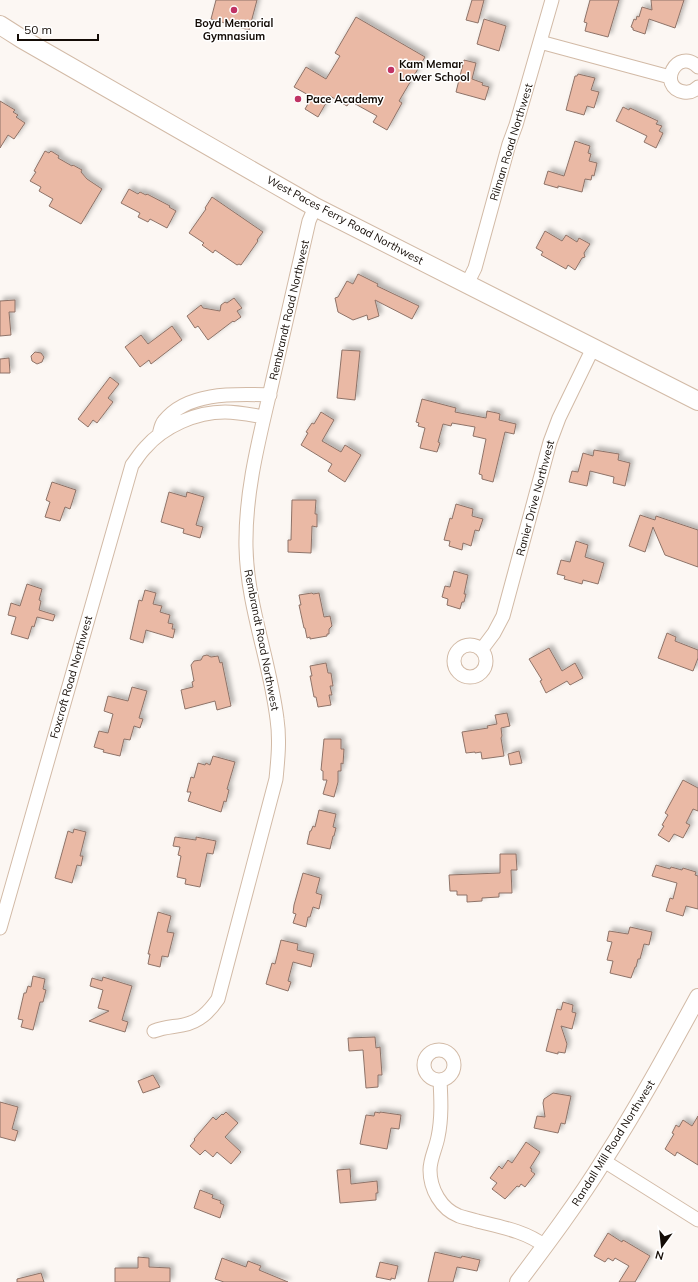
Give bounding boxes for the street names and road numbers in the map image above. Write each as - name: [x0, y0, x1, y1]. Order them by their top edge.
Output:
- street label: Rilman Road Northwest: [486, 81, 536, 202]
- street label: West Paces Ferry Road Northwest: [264, 173, 426, 267]
- street label: Rembrandt Road Northwest: [266, 238, 312, 382]
- street label: Ranier Drive Northwest: [513, 438, 557, 557]
- street label: Rembrandt Road Northwest: [241, 568, 283, 712]
- street label: Foxcroft Road Northwest: [47, 614, 95, 740]
- street label: Randall Mill Road Northwest: [568, 1077, 658, 1208]

